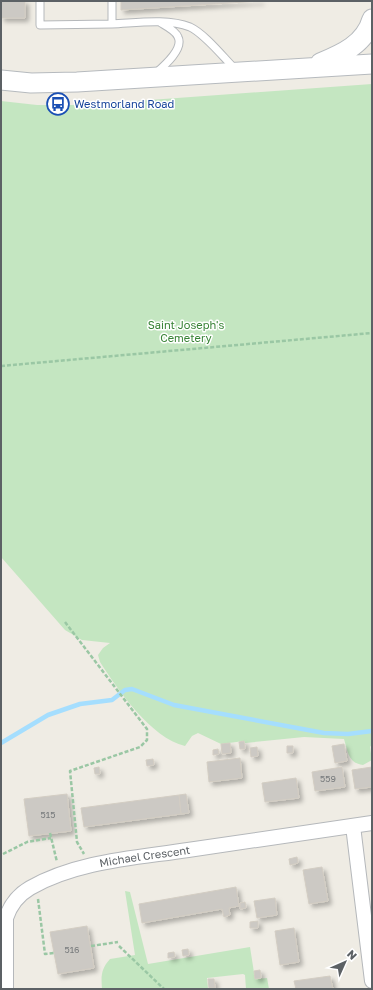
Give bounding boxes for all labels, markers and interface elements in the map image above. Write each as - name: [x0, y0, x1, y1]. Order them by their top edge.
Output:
- bus stop icon: Westmorland Road: [45, 91, 71, 117]
- place label: Westmorland Road: [74, 97, 174, 110]
- park label: Saint Joseph's Cemetery: [148, 318, 224, 344]
- house number: 559: [320, 773, 336, 784]
- house number: 515: [41, 809, 55, 820]
- street label: Michael Crescent: [98, 843, 191, 869]
- north arrow: [325, 942, 365, 982]
- house number: 516: [64, 944, 80, 955]
- text: N: [345, 947, 360, 962]

